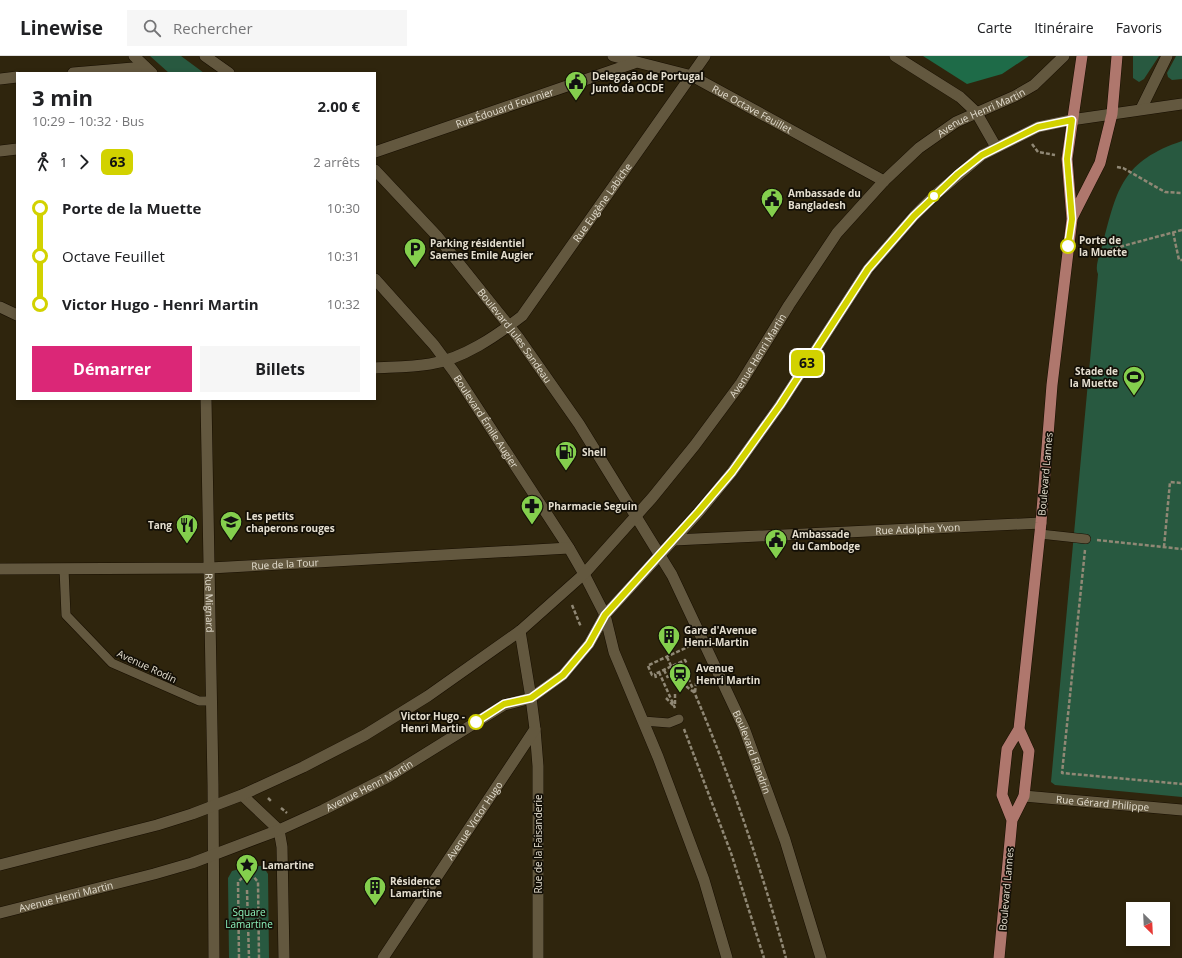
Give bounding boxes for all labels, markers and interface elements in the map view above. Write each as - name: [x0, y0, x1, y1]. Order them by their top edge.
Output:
- search box: [127, 10, 407, 46]
- text: Linewise: [20, 15, 103, 41]
- icon: search: [141, 17, 163, 39]
- text: Rechercher: [173, 18, 253, 38]
- text: Carte: [977, 18, 1012, 37]
- text: Itinéraire: [1034, 18, 1094, 37]
- text: Favoris: [1116, 18, 1162, 37]
- public building icon: Delegação de Portugal Junto da OCDE: [563, 69, 589, 102]
- place label: Delegação de Portugal Junto da OCDE: [591, 69, 703, 95]
- street label: Rue Octave Feuillet: [710, 81, 795, 137]
- text: 3 min: [32, 82, 93, 112]
- street label: Rue Édouard Fournier: [454, 84, 555, 131]
- street label: Avenue Henri Martin: [934, 85, 1028, 140]
- text: 2.00 €: [318, 96, 360, 116]
- text: 10:29 – 10:32 · Bus: [32, 112, 144, 130]
- icon: walk: [32, 151, 54, 173]
- icon: forward: [73, 151, 95, 173]
- text: 63: [109, 152, 125, 171]
- text: 1: [60, 153, 67, 171]
- text: 2 arrêts: [313, 153, 360, 171]
- street label: Rue Eugène Labiche: [569, 160, 635, 245]
- public building icon: Ambassade du Bangladesh: [759, 186, 785, 219]
- place label: Ambassade du Bangladesh: [788, 186, 861, 212]
- unlabelled marker: [928, 190, 940, 202]
- text: Porte de la Muette: [62, 198, 201, 218]
- text: 10:30: [327, 199, 360, 217]
- place label: Porte de la Muette: [1079, 233, 1127, 259]
- parking icon: Parking résidentiel Saemes Emile Augier: [402, 236, 428, 269]
- place label: Parking résidentiel Saemes Emile Augier: [430, 236, 534, 262]
- marker: Porte de la Muette: [1060, 238, 1076, 254]
- text: Octave Feuillet: [62, 246, 165, 266]
- text: 10:31: [327, 247, 360, 265]
- street label: Boulevard Jules Sandeau: [475, 285, 555, 386]
- text: Victor Hugo - Henri Martin: [62, 294, 259, 314]
- text: 10:32: [327, 295, 360, 313]
- street label: Avenue Henri Martin: [726, 311, 789, 400]
- button: Démarrer: [32, 346, 192, 392]
- button: Billets: [200, 346, 360, 392]
- line badge: 63: [789, 350, 825, 376]
- text: 63: [799, 353, 815, 372]
- place label: Stade de la Muette: [1070, 364, 1118, 390]
- sports icon: Stade de la Muette: [1121, 364, 1147, 397]
- street label: Boulevard Émile Augier: [451, 372, 522, 471]
- street label: Boulevard Lannes: [1034, 432, 1056, 516]
- fuel station icon: Shell: [553, 439, 579, 472]
- place label: Shell: [582, 445, 606, 459]
- pharmacy icon: Pharmacie Seguin: [519, 493, 545, 526]
- place label: Pharmacie Seguin: [548, 499, 637, 513]
- school or university icon: Les petits chaperons rouges: [218, 509, 244, 542]
- place label: Les petits chaperons rouges: [246, 509, 335, 535]
- restaurant icon: Tang: [174, 512, 200, 545]
- place label: Tang: [148, 518, 172, 532]
- street label: Rue Adolphe Yvon: [875, 520, 960, 538]
- public building icon: Ambassade du Cambodge: [763, 527, 789, 560]
- place label: Ambassade du Cambodge: [792, 527, 860, 553]
- street label: Rue de la Tour: [251, 555, 319, 573]
- street label: Rue Mignard: [202, 573, 217, 633]
- building icon: Gare d'Avenue Henri-Martin: [656, 623, 682, 656]
- place label: Gare d'Avenue Henri-Martin: [684, 623, 757, 649]
- street label: Avenue Rodin: [115, 646, 179, 686]
- station icon: Avenue Henri Martin: [667, 661, 693, 694]
- place label: Avenue Henri Martin: [696, 661, 760, 687]
- street label: Boulevard Flandrin: [730, 708, 774, 796]
- place label: Victor Hugo - Henri Martin: [401, 709, 465, 735]
- marker: Victor Hugo - Henri Martin: [468, 714, 484, 730]
- street label: Avenue Henri Martin: [323, 756, 415, 815]
- street label: Avenue Victor Hugo: [443, 778, 506, 863]
- street label: Rue Gérard Philippe: [1055, 792, 1150, 814]
- street label: Rue de la Faisanderie: [531, 794, 545, 894]
- street label: Boulevard Lannes: [995, 847, 1017, 931]
- place icon: Lamartine: [234, 852, 260, 885]
- place label: Lamartine: [262, 858, 314, 872]
- building icon: Résidence Lamartine: [362, 874, 388, 907]
- place label: Résidence Lamartine: [390, 874, 442, 900]
- street label: Avenue Henri Martin: [17, 878, 115, 915]
- north arrow: [1126, 902, 1170, 946]
- map controls: [1126, 902, 1170, 946]
- park label: Square Lamartine: [225, 905, 273, 931]

